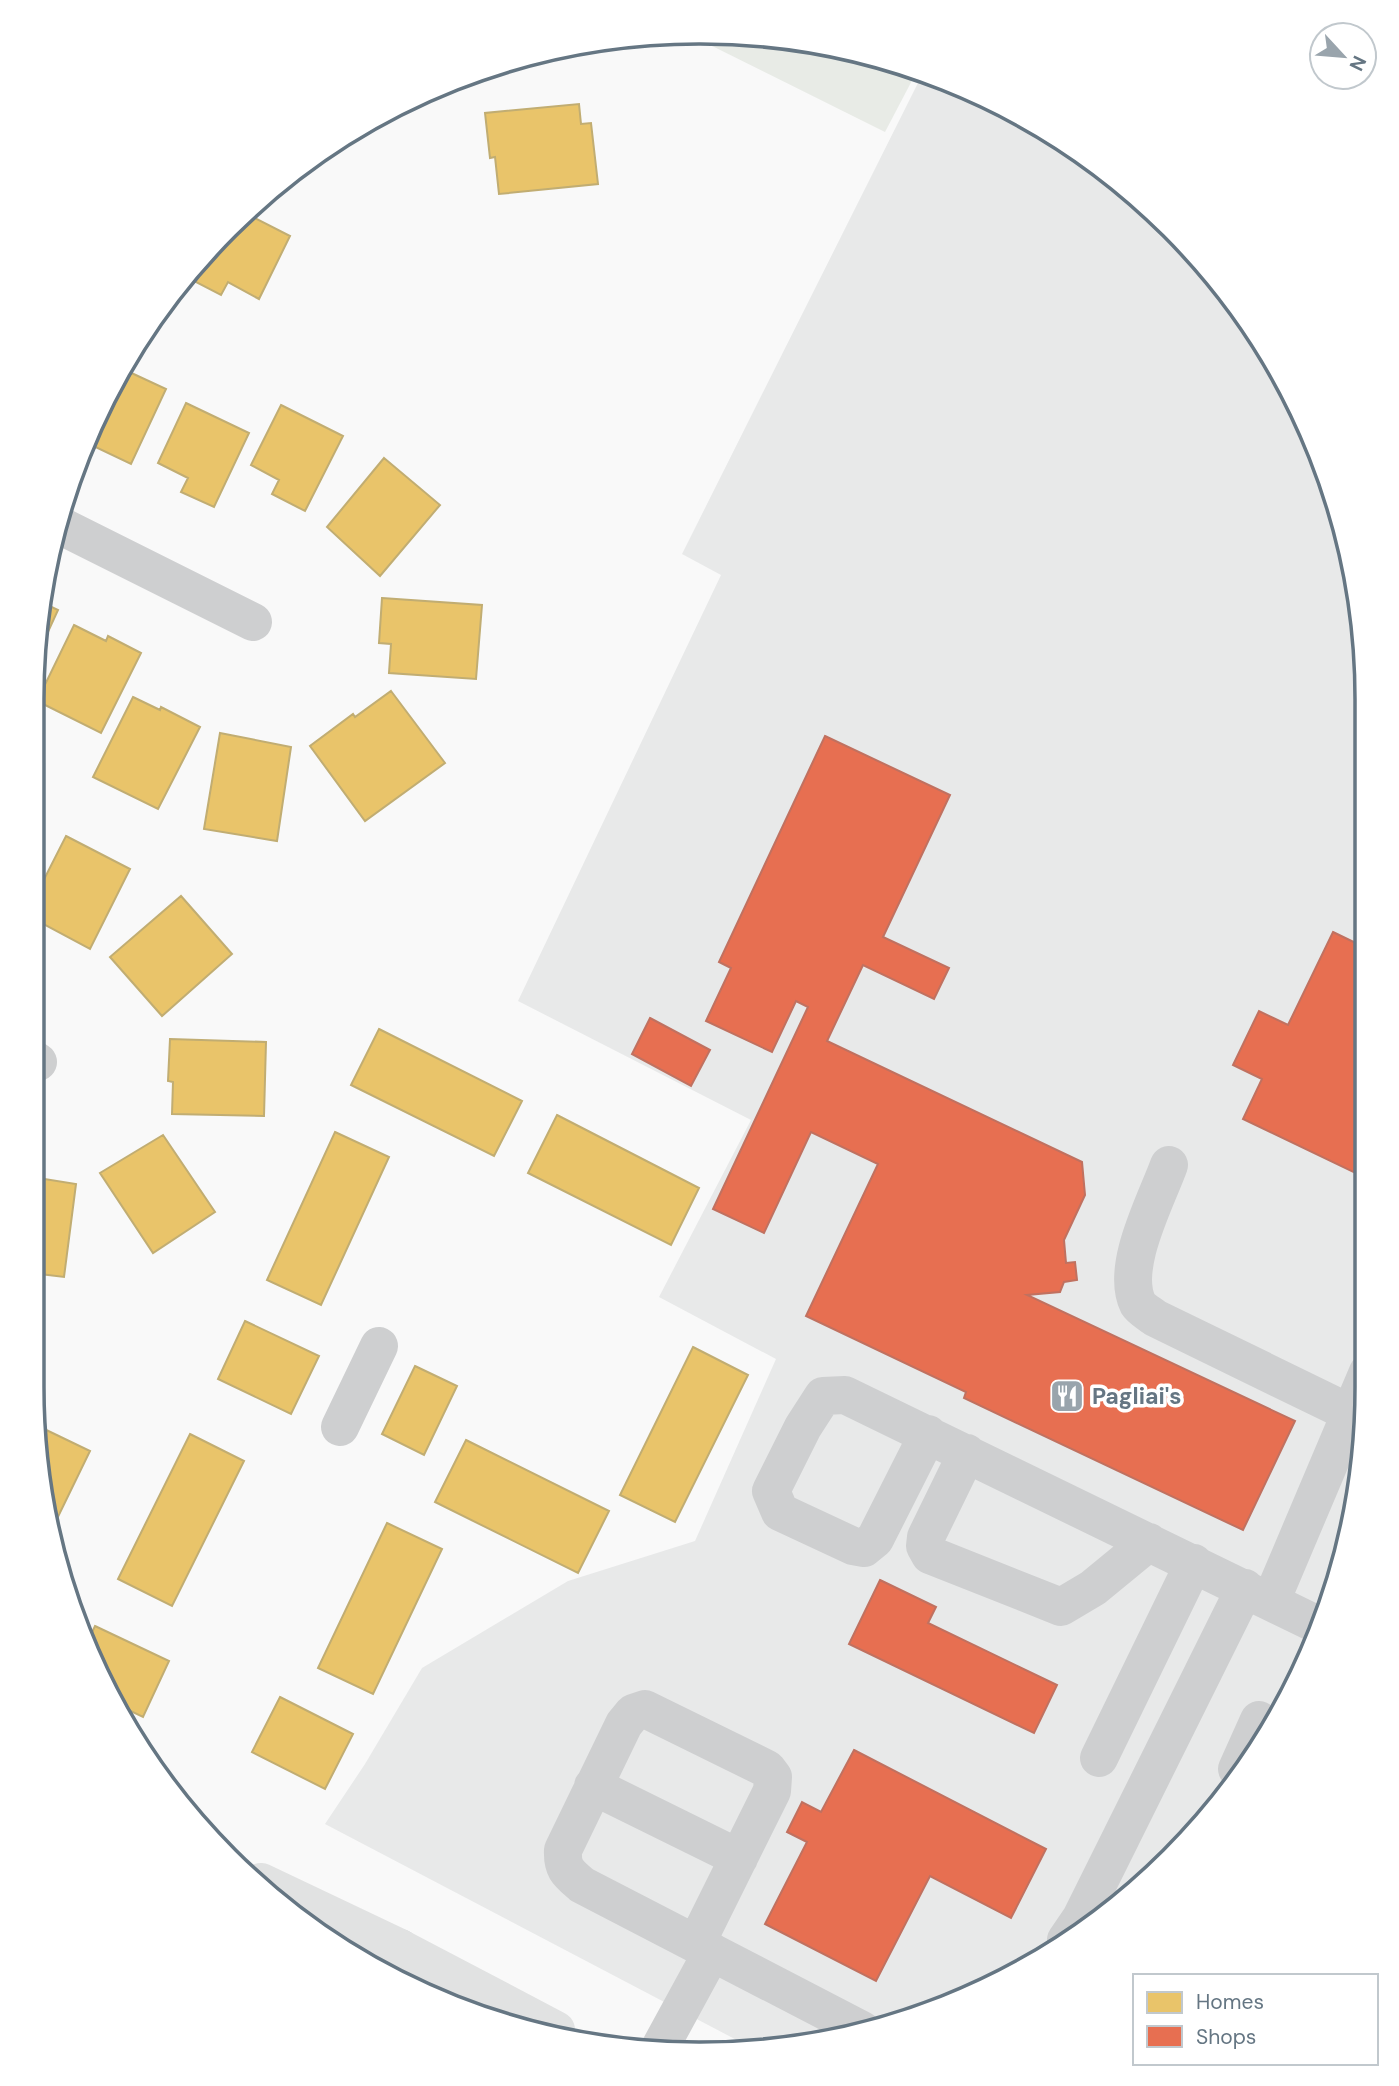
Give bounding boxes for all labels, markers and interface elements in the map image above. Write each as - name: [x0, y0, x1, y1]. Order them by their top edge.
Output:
- north arrow: [1308, 21, 1378, 91]
- text: N: [1344, 52, 1372, 75]
- restaurant icon: Pagliai's: [1048, 1377, 1086, 1415]
- place label: Pagliai's: [1092, 1381, 1182, 1411]
- legend: [1133, 1974, 1378, 2065]
- text: Homes: [1196, 1988, 1264, 2016]
- text: Shops: [1196, 2023, 1256, 2051]

